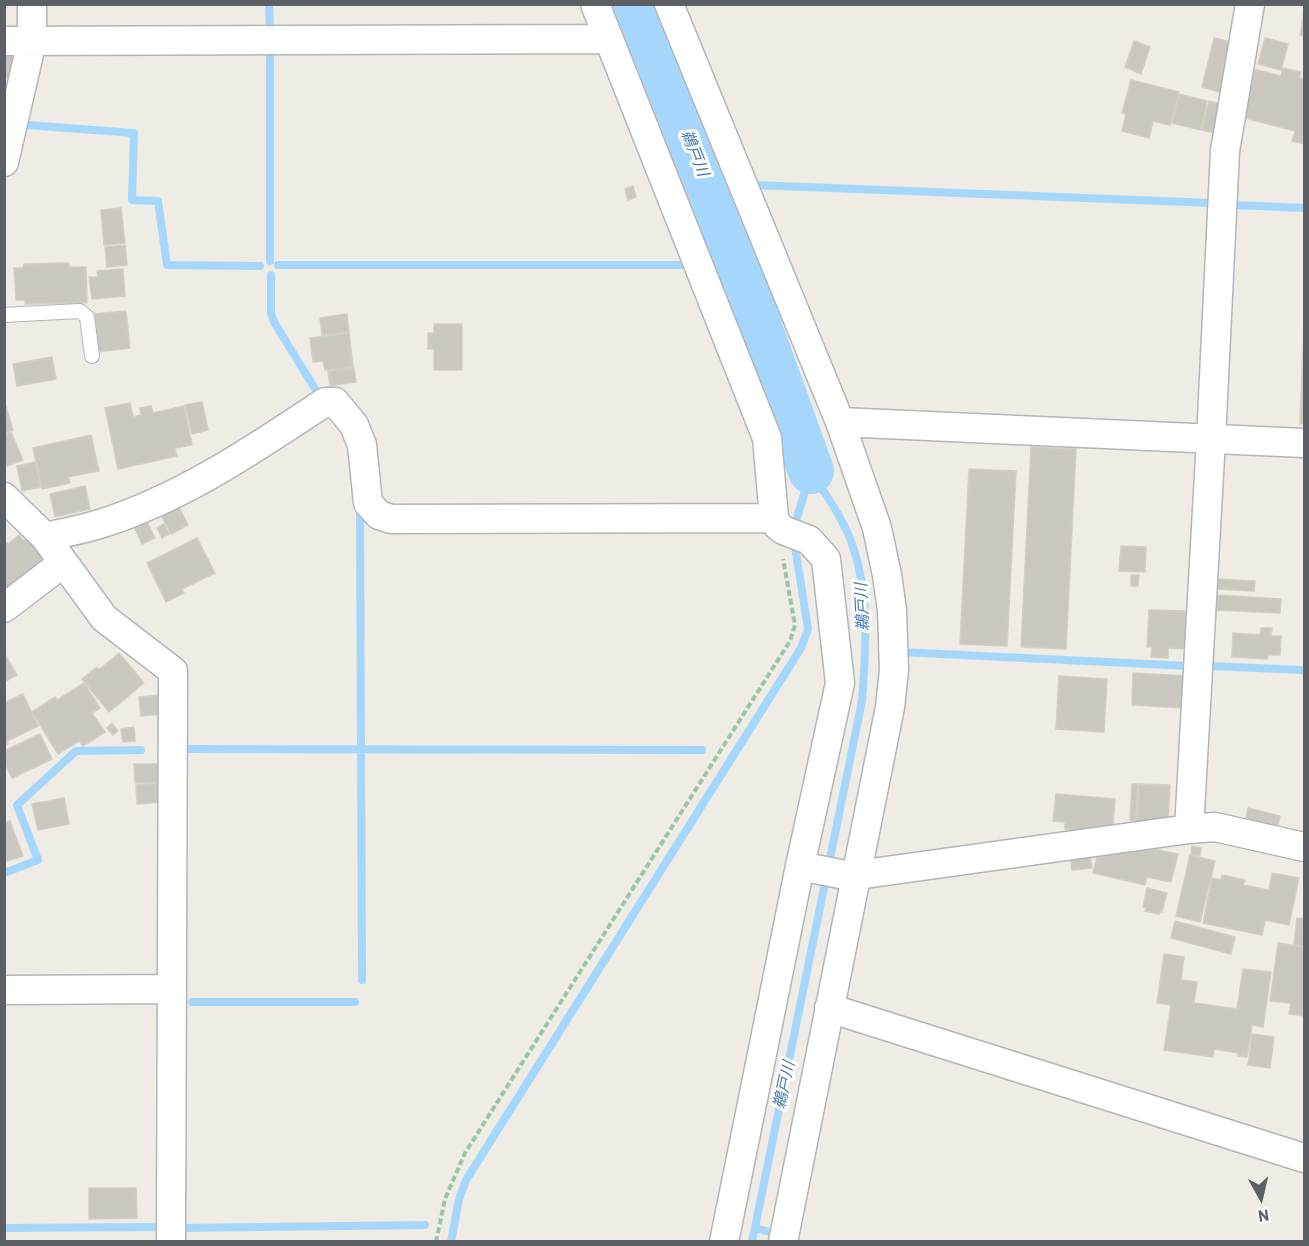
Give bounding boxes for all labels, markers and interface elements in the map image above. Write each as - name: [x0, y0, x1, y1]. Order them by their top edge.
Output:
- water label: 鵜戸川: [677, 127, 713, 179]
- water label: 鵜戸川: [851, 583, 873, 631]
- water label: 鵜戸川: [770, 1060, 798, 1110]
- north arrow: [1231, 1168, 1291, 1228]
- text: N: [1257, 1206, 1270, 1226]

